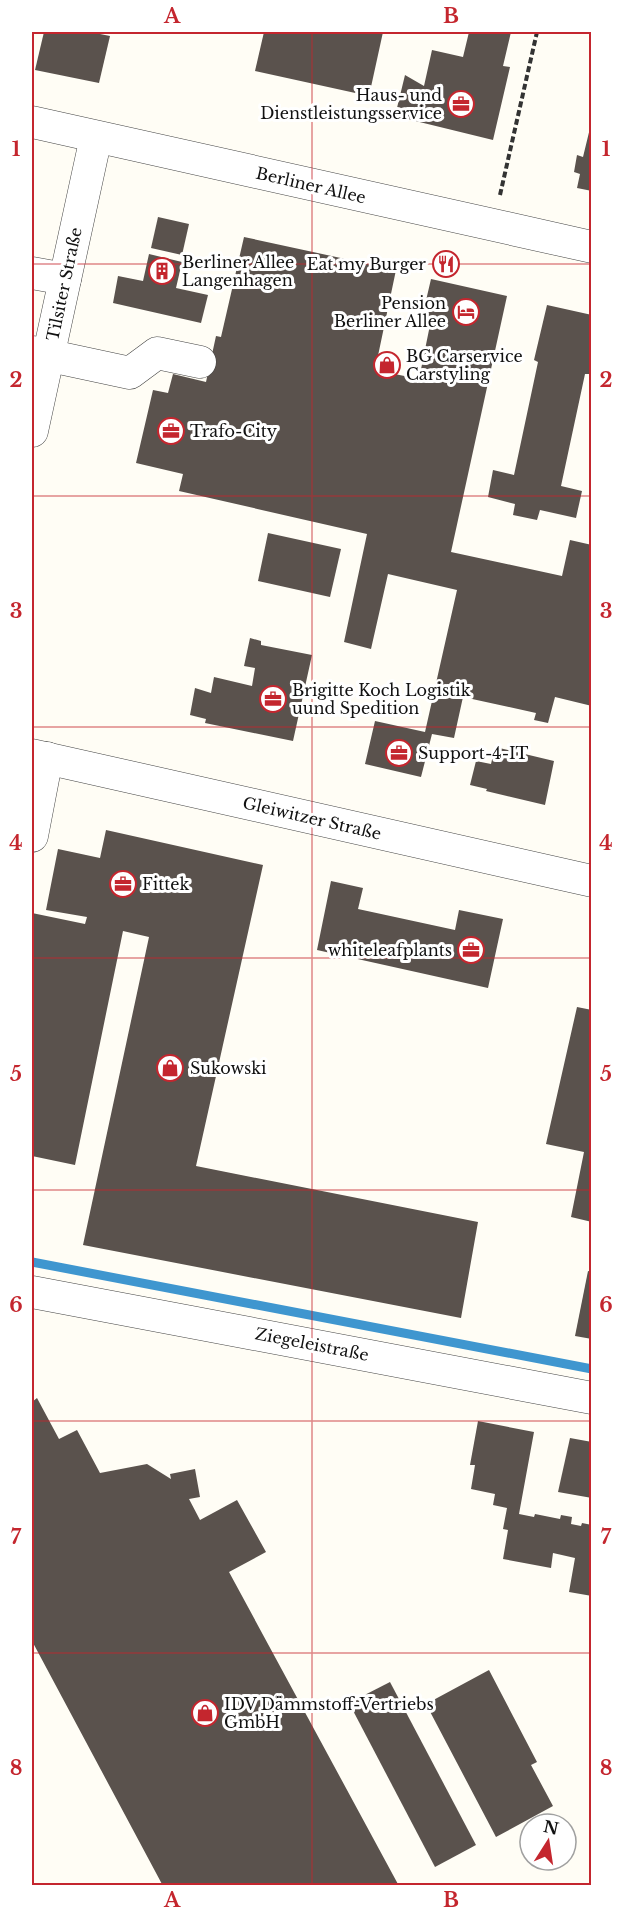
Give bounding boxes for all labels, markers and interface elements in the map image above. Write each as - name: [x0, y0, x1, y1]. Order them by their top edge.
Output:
- text: A: [163, 4, 181, 28]
- text: B: [443, 4, 459, 28]
- place label: Haus- und Dienstleistungsservice: [260, 85, 442, 123]
- office icon: Haus- und Dienstleistungsservice: [446, 89, 476, 119]
- text: 1: [12, 137, 21, 161]
- text: 1: [602, 137, 611, 161]
- street label: Berliner Allee: [254, 163, 368, 207]
- street label: Tilsiter Straße: [42, 225, 86, 343]
- restaurant icon: Eat my Burger: [431, 249, 461, 279]
- place label: Berliner Allee Langenhagen: [182, 252, 294, 290]
- place label: Eat my Burger: [307, 254, 426, 274]
- building icon: Berliner Allee Langenhagen: [147, 256, 177, 286]
- place label: Pension Berliner Allee: [334, 293, 446, 331]
- hotel icon: Pension Berliner Allee: [451, 297, 481, 327]
- place label: BG Carservice Carstyling: [406, 346, 523, 384]
- shop icon: BG Carservice Carstyling: [372, 350, 402, 380]
- text: 2: [9, 368, 23, 392]
- text: 2: [599, 368, 613, 392]
- office icon: Trafo-City: [156, 416, 186, 446]
- place label: Trafo-City: [190, 421, 278, 441]
- text: 3: [10, 599, 22, 623]
- text: 3: [600, 599, 612, 623]
- place label: Brigitte Koch Logistik uund Spedition: [292, 680, 471, 718]
- office icon: Brigitte Koch Logistik uund Spedition: [258, 684, 288, 714]
- office icon: Support-4-IT: [384, 738, 414, 768]
- place label: Support-4-IT: [418, 743, 529, 763]
- street label: Gleiwitzer Straße: [241, 792, 383, 844]
- text: 4: [9, 831, 23, 855]
- text: 4: [599, 831, 613, 855]
- office icon: Fittek: [108, 869, 138, 899]
- place label: Fittek: [142, 874, 189, 894]
- office icon: whiteleafplants: [456, 935, 486, 965]
- place label: whiteleafplants: [328, 940, 452, 960]
- shop icon: Sukowski: [155, 1053, 185, 1083]
- place label: Sukowski: [190, 1058, 267, 1078]
- text: 5: [10, 1062, 22, 1086]
- text: 5: [600, 1062, 612, 1086]
- text: 6: [9, 1293, 23, 1317]
- text: 6: [599, 1293, 613, 1317]
- street label: Ziegeleistraße: [253, 1323, 371, 1365]
- text: 7: [11, 1525, 22, 1549]
- text: 7: [601, 1525, 612, 1549]
- place label: IDV Dämmstoff-Vertriebs GmbH: [224, 1694, 434, 1732]
- shop icon: IDV Dämmstoff-Vertriebs GmbH: [190, 1698, 220, 1728]
- text: 8: [10, 1756, 22, 1780]
- text: 8: [600, 1756, 612, 1780]
- north arrow: [518, 1812, 578, 1872]
- text: N: [542, 1816, 561, 1839]
- text: A: [163, 1888, 181, 1912]
- text: B: [443, 1888, 459, 1912]

